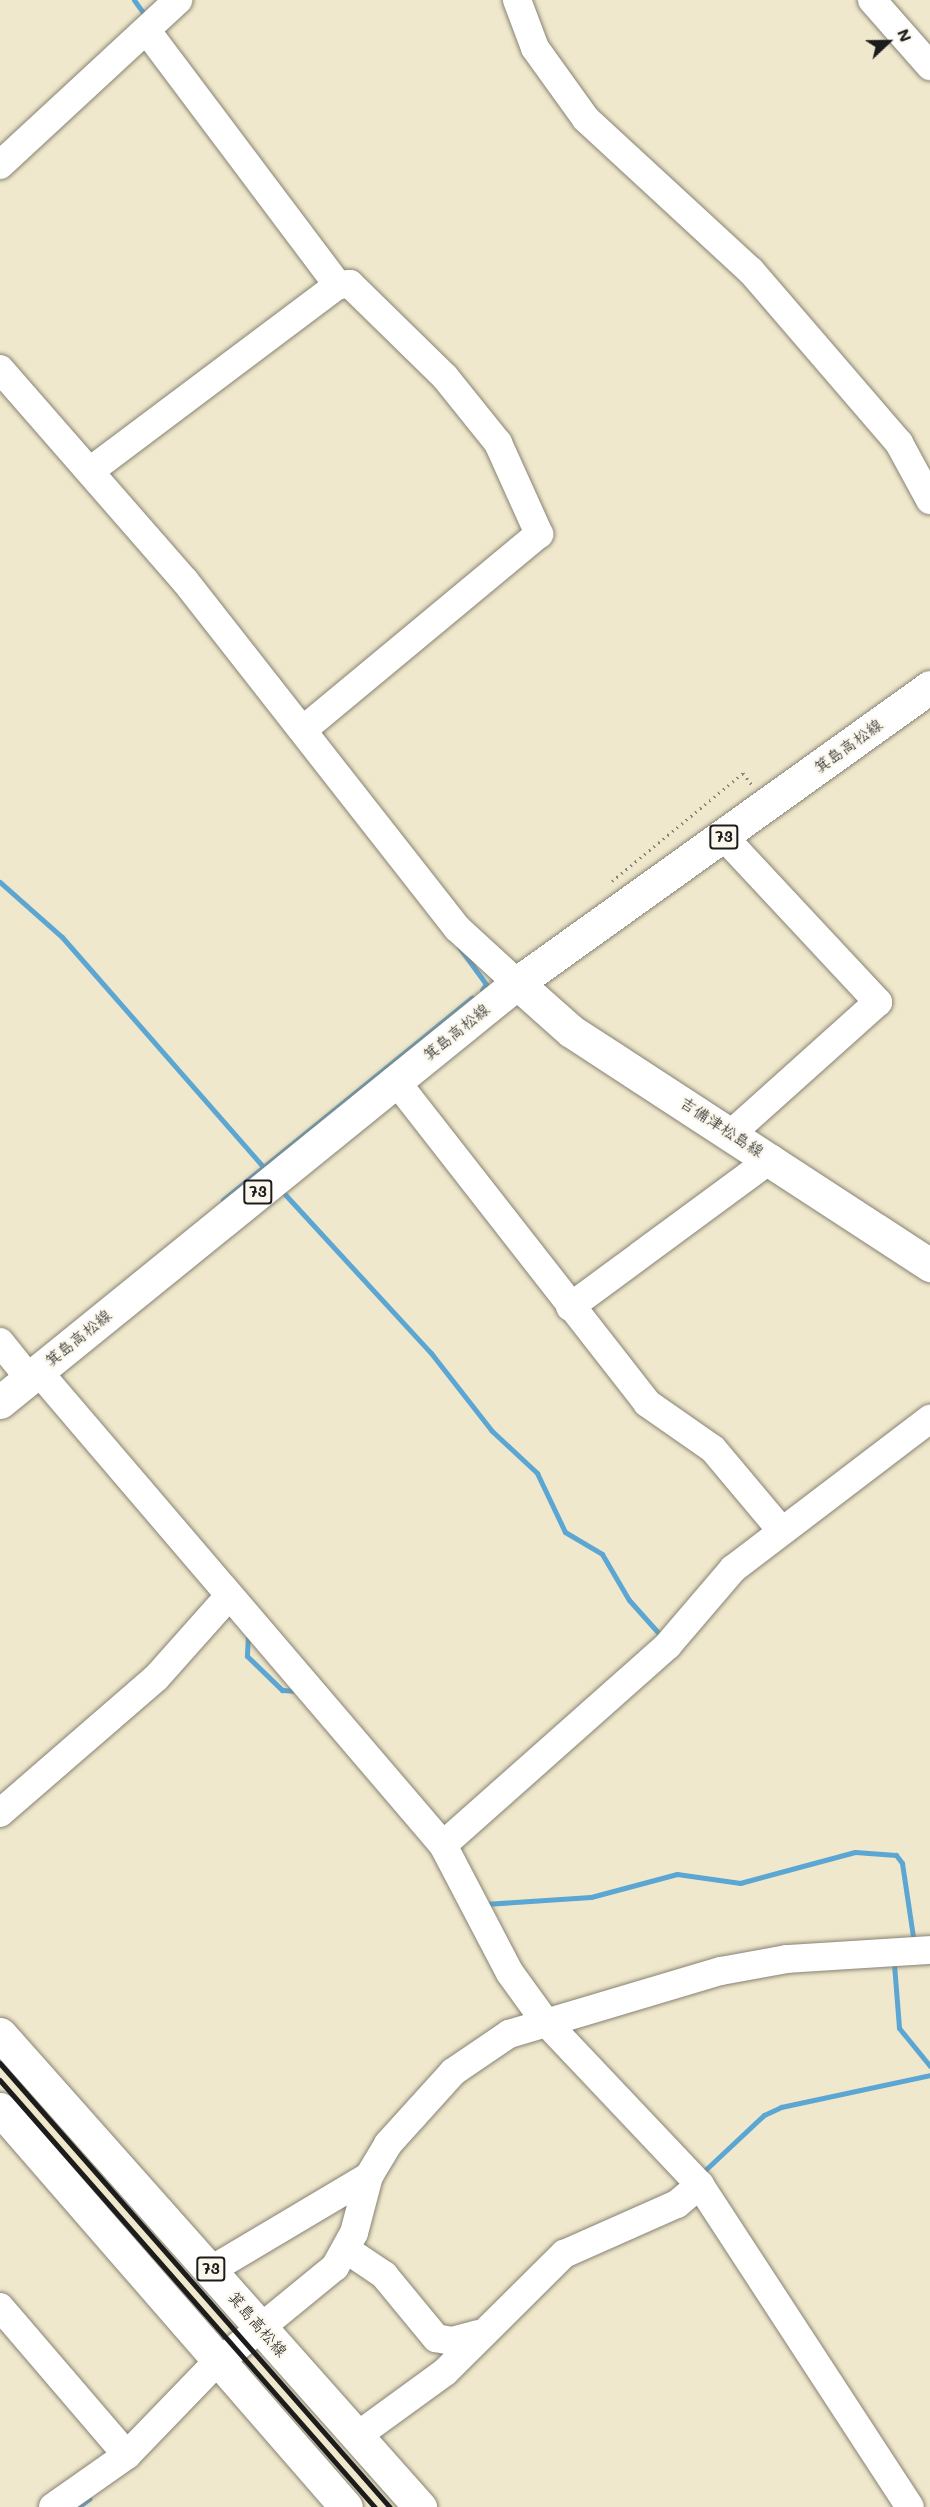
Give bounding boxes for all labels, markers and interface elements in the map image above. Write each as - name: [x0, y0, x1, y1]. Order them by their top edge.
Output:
- north arrow: [858, 12, 918, 72]
- text: N: [893, 26, 917, 45]
- street label: 箕島高松線: [810, 715, 886, 777]
- road number: 73: [709, 825, 739, 849]
- street label: 箕島高松線: [419, 999, 493, 1065]
- street label: 吉備津松島線: [677, 1093, 767, 1161]
- road number: 73: [243, 1180, 273, 1204]
- street label: 箕島高松線: [41, 1305, 115, 1371]
- road number: 73: [196, 2257, 226, 2281]
- street label: 箕島高松線: [225, 2288, 291, 2360]

